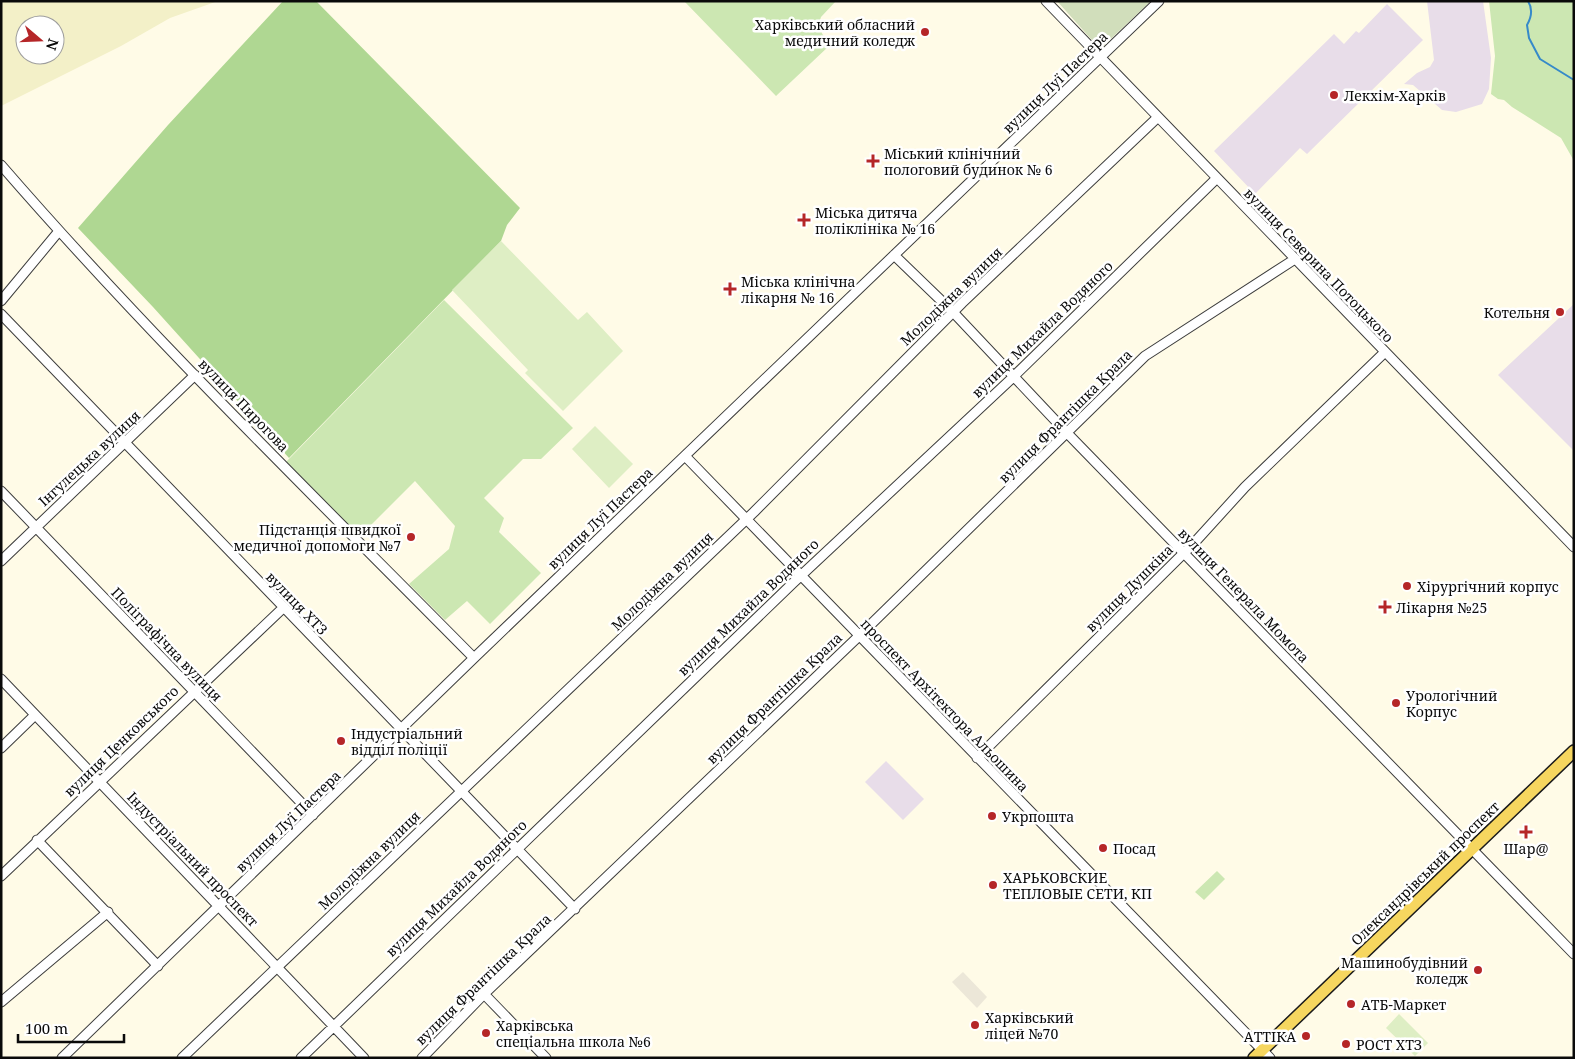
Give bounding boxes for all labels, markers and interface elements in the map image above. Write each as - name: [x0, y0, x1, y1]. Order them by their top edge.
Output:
- north arrow: [15, 15, 65, 65]
- place label: Харківський обласний медичний коледж: [755, 15, 916, 50]
- marker: Харківський обласний медичний коледж: [919, 26, 931, 38]
- street label: вулиця Луї Пастера: [998, 27, 1112, 137]
- text: N: [42, 36, 64, 53]
- place label: Лекхім-Харків: [1344, 86, 1446, 105]
- marker: Лекхім-Харків: [1328, 89, 1340, 101]
- place label: Міський клінічний пологовий будинок № 6: [884, 144, 1053, 179]
- marker: Міський клінічний пологовий будинок № 6: [866, 154, 880, 168]
- street label: вулиця Северина Потоцького: [1240, 184, 1398, 346]
- place label: Міська дитяча поліклініка № 16: [815, 203, 935, 238]
- marker: Міська дитяча поліклініка № 16: [797, 213, 811, 227]
- street label: Молодіжна вулиця: [896, 242, 1006, 350]
- street label: вулиця Михайла Водяного: [967, 256, 1117, 402]
- place label: Міська клінічна лікарня № 16: [741, 272, 856, 307]
- marker: Міська клінічна лікарня № 16: [723, 282, 737, 296]
- place label: Котельня: [1484, 303, 1550, 322]
- marker: Котельня: [1554, 306, 1566, 318]
- street label: вулиця Франтішка Крала: [994, 345, 1136, 487]
- street label: вулиця Пирогова: [195, 354, 293, 456]
- street label: Інгулецька вулиця: [34, 406, 144, 510]
- street label: вулиця Луї Пастера: [543, 463, 657, 573]
- place label: Підстанція швидкої медичної допомоги №7: [233, 520, 401, 555]
- street label: вулиця Генерала Момота: [1174, 523, 1314, 667]
- street label: Молодіжна вулиця: [607, 527, 717, 635]
- marker: Підстанція швидкої медичної допомоги №7: [405, 531, 417, 543]
- street label: вулиця Михайла Водяного: [673, 534, 823, 680]
- street label: вулиця Душкіна: [1081, 540, 1177, 636]
- street label: вулиця ХТЗ: [262, 567, 332, 639]
- place label: Хірургічний корпус: [1417, 577, 1559, 596]
- marker: Хірургічний корпус: [1401, 580, 1413, 592]
- street label: Поліграфічна вулиця: [107, 583, 227, 705]
- place label: Лікарня №25: [1396, 598, 1487, 617]
- marker: Лікарня №25: [1378, 600, 1392, 614]
- street label: проспект Архітектора Альошина: [857, 614, 1033, 796]
- street label: вулиця Франтішка Крала: [702, 628, 846, 768]
- street label: вулиця Ценковського: [60, 681, 182, 801]
- place label: Урологічний Корпус: [1406, 686, 1497, 721]
- marker: Урологічний Корпус: [1390, 697, 1402, 709]
- place label: Індустріальний відділ поліції: [351, 724, 463, 759]
- marker: Індустріальний відділ поліції: [335, 735, 347, 747]
- street label: вулиця Луї Пастера: [231, 766, 345, 876]
- street label: Індустріальний проспект: [123, 787, 263, 931]
- street label: Олександрівський проспект: [1347, 796, 1504, 949]
- street label: Молодіжна вулиця: [314, 806, 424, 914]
- place label: Укрпошта: [1002, 807, 1074, 826]
- marker: Укрпошта: [986, 810, 998, 822]
- street label: вулиця Михайла Водяного: [381, 815, 531, 961]
- marker: Шар@: [1520, 826, 1532, 838]
- place label: Посад: [1113, 839, 1156, 858]
- place label: Шар@: [1504, 839, 1548, 858]
- marker: Посад: [1097, 842, 1109, 854]
- place label: ХАРЬКОВСКИЕ ТЕПЛОВЫЕ СЕТИ, КП: [1003, 868, 1152, 903]
- marker: ХАРЬКОВСКИЕ ТЕПЛОВЫЕ СЕТИ, КП: [987, 879, 999, 891]
- street label: вулиця Франтішка Крала: [411, 909, 555, 1049]
- place label: Машинобудівний коледж: [1341, 953, 1469, 988]
- marker: Машинобудівний коледж: [1472, 964, 1484, 976]
- place label: АТБ-Маркет: [1361, 995, 1447, 1014]
- marker: АТБ-Маркет: [1345, 998, 1357, 1010]
- place label: Харківський ліцей №70: [985, 1008, 1074, 1043]
- scale bar: [18, 1012, 124, 1044]
- place label: Харківська спеціальна школа №6: [496, 1016, 651, 1051]
- text: 100 m: [25, 1018, 68, 1038]
- marker: Харківський ліцей №70: [969, 1019, 981, 1031]
- marker: Харківська спеціальна школа №6: [480, 1027, 492, 1039]
- place label: АТТІКА: [1244, 1027, 1296, 1046]
- marker: АТТІКА: [1300, 1030, 1312, 1042]
- place label: РОСТ ХТЗ: [1356, 1035, 1422, 1054]
- marker: РОСТ ХТЗ: [1340, 1038, 1352, 1050]

